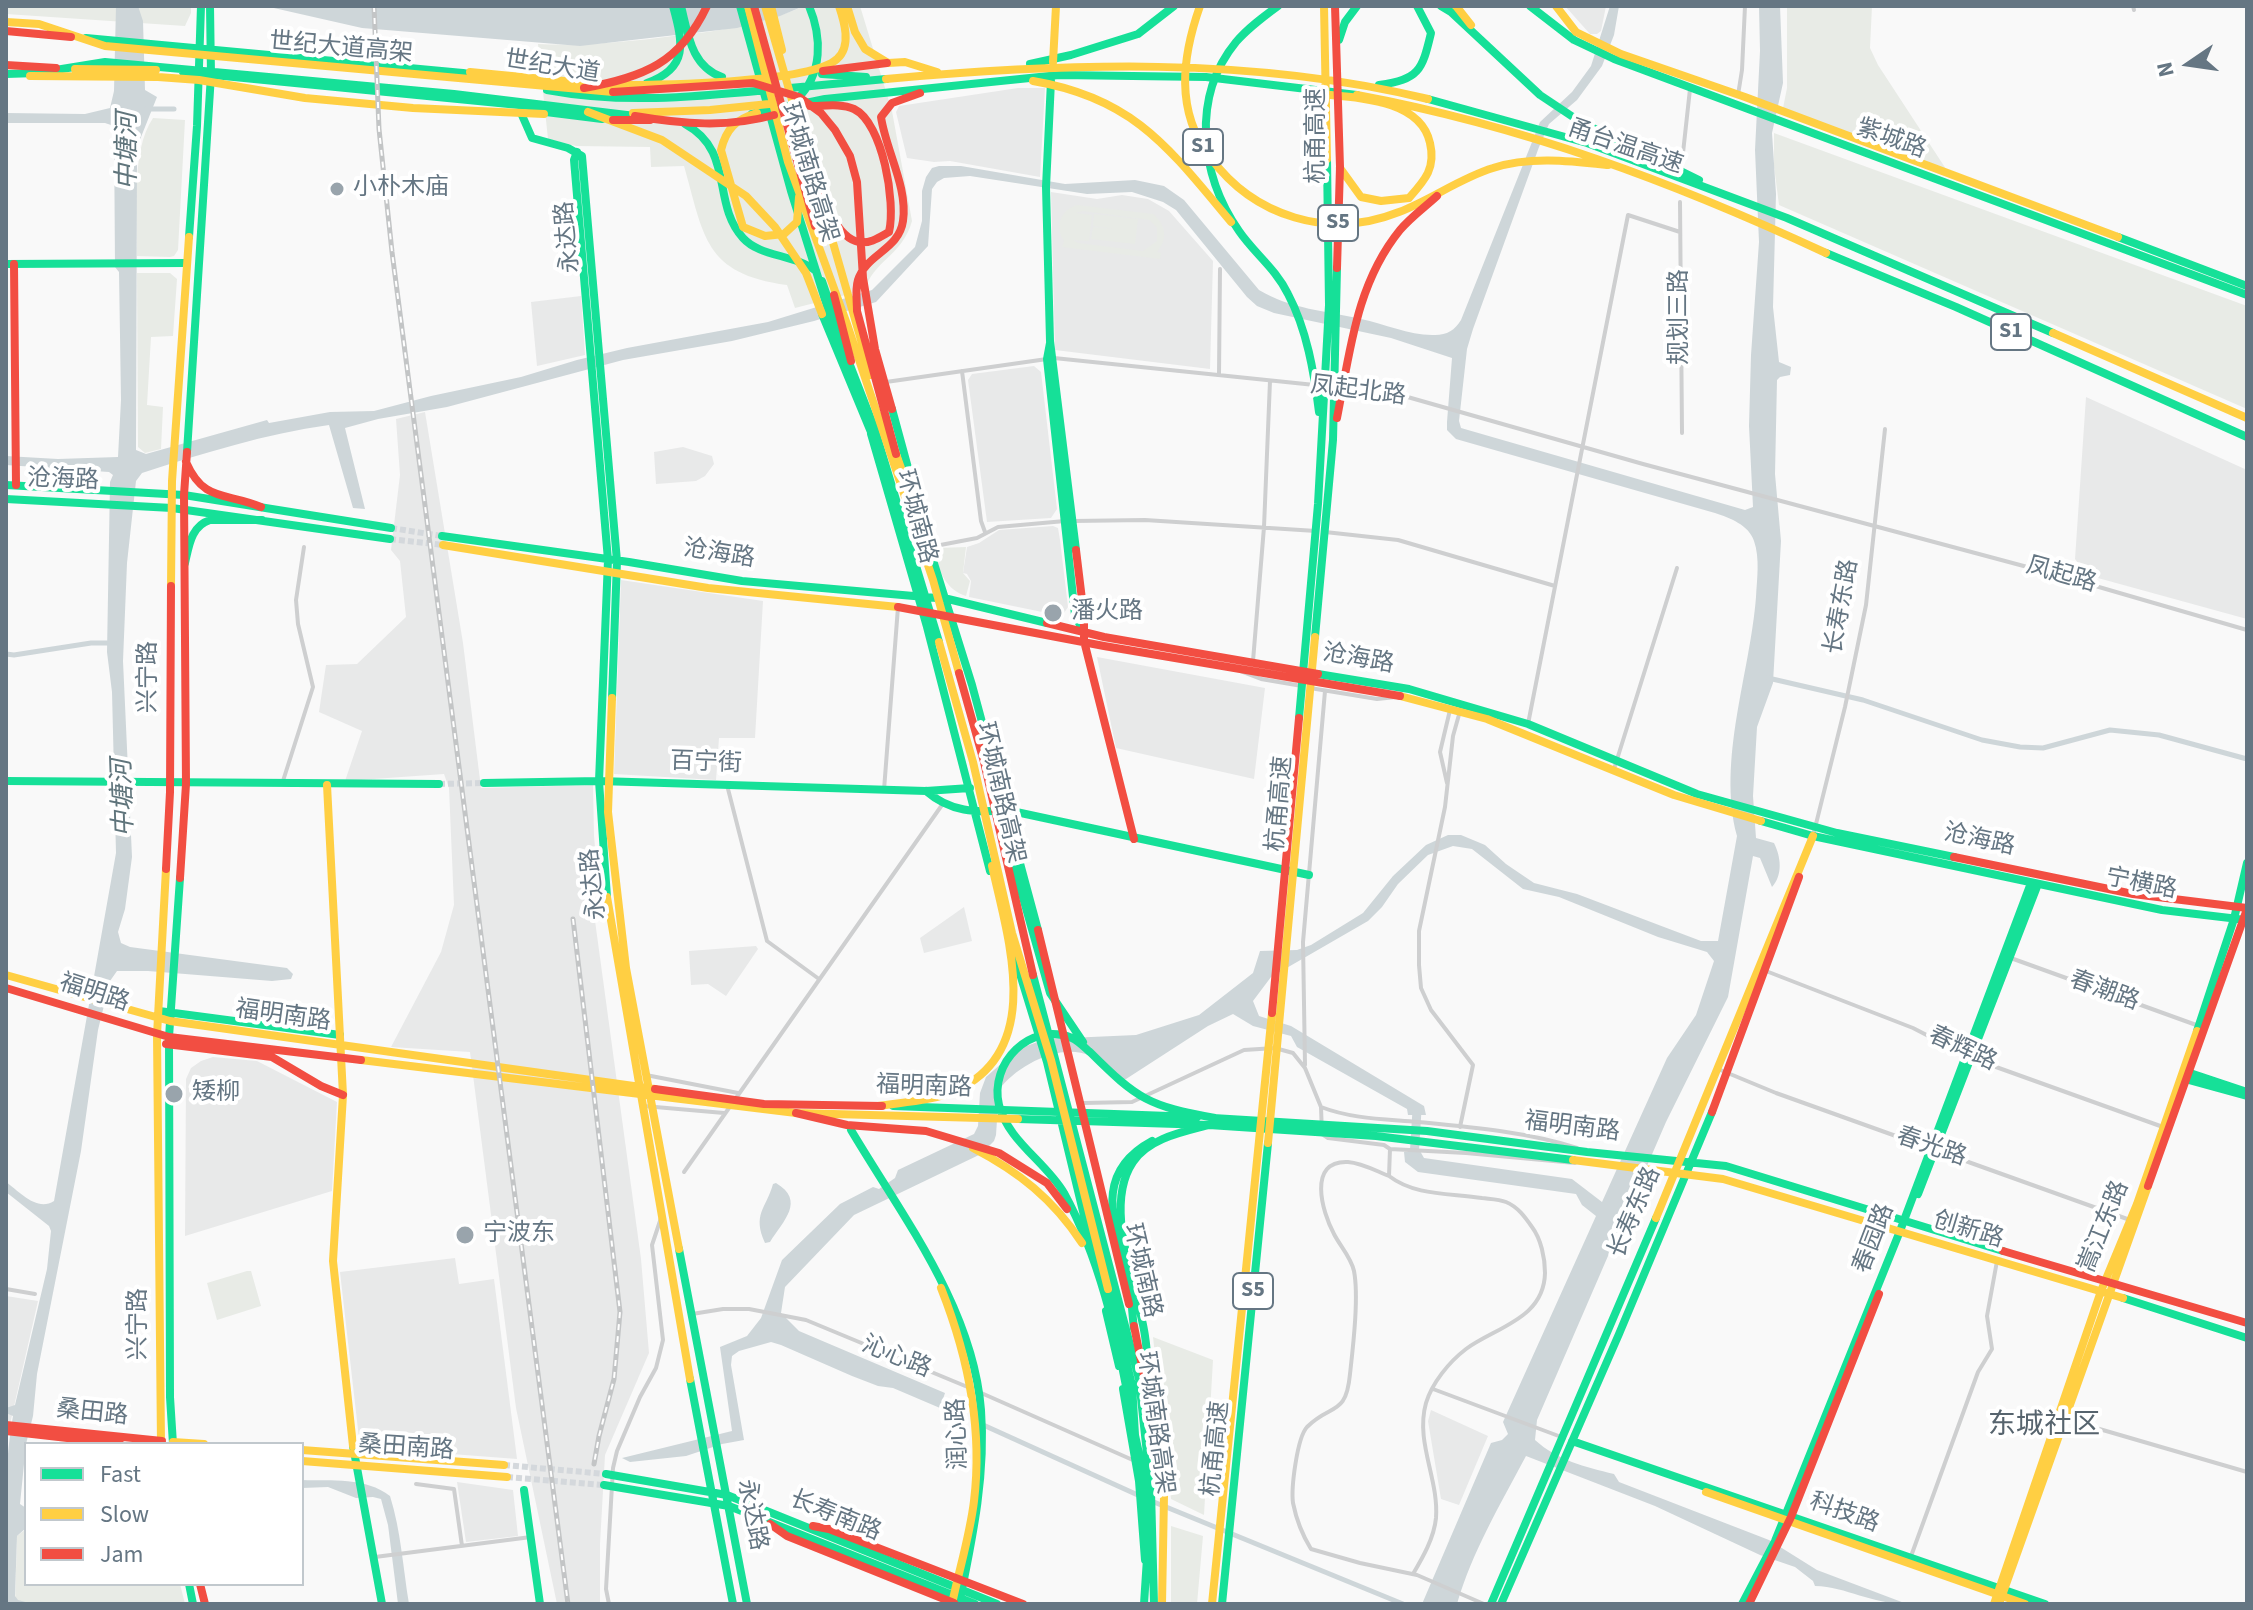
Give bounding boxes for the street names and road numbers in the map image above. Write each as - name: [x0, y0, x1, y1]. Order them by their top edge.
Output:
- street label: 世纪大道高架: [268, 28, 414, 70]
- street label: 世纪大道: [502, 46, 602, 90]
- street label: 杭甬高速: [1304, 88, 1332, 184]
- street label: 环城南路高架: [773, 100, 843, 246]
- street label: 紫城路: [1852, 114, 1930, 166]
- street label: 甬台温高速: [1564, 115, 1686, 181]
- road number: S1: [1183, 129, 1223, 165]
- street label: 永达路: [552, 200, 586, 274]
- road number: S5: [1318, 205, 1358, 241]
- street label: 规划三路: [1667, 269, 1695, 365]
- road number: S1: [1991, 314, 2031, 350]
- street label: 凤起北路: [1309, 372, 1407, 412]
- street label: 沧海路: [27, 465, 99, 497]
- street label: 环城南路: [889, 467, 941, 567]
- street label: 沧海路: [681, 535, 757, 575]
- street label: 凤起路: [2022, 552, 2100, 600]
- street label: 长寿东路: [1820, 557, 1866, 657]
- street label: 沧海路: [1320, 640, 1396, 680]
- street label: 兴宁路: [136, 641, 164, 713]
- street label: 环城南路高架: [969, 720, 1029, 866]
- street label: 百宁街: [670, 748, 742, 780]
- street label: 杭甬高速: [1262, 755, 1300, 853]
- street label: 沧海路: [1941, 819, 2017, 863]
- street label: 永达路: [577, 847, 613, 921]
- street label: 宁横路: [2103, 864, 2179, 906]
- street label: 春潮路: [2065, 966, 2143, 1018]
- street label: 福明路: [55, 969, 133, 1019]
- street label: 福明南路: [233, 996, 333, 1038]
- street label: 春辉路: [1923, 1022, 2001, 1078]
- street label: 福明南路: [876, 1072, 972, 1104]
- street label: 福明南路: [1523, 1108, 1621, 1148]
- street label: 春光路: [1892, 1123, 1970, 1173]
- street label: 长寿东路: [1604, 1163, 1668, 1263]
- street label: 嵩江东路: [2074, 1177, 2136, 1277]
- street label: 春园路: [1849, 1200, 1901, 1278]
- street label: 创新路: [1929, 1207, 2007, 1255]
- street label: 环城南路: [1116, 1221, 1166, 1321]
- road number: S5: [1233, 1273, 1273, 1309]
- street label: 兴宁路: [126, 1288, 154, 1360]
- street label: 沁心路: [857, 1331, 935, 1385]
- street label: 环城南路高架: [1130, 1350, 1178, 1496]
- street label: 桑田路: [55, 1396, 129, 1432]
- street label: 润心路: [943, 1398, 975, 1470]
- street label: 杭甬高速: [1198, 1400, 1236, 1498]
- street label: 桑田南路: [357, 1431, 455, 1467]
- street label: 永达路: [730, 1477, 772, 1553]
- street label: 长寿南路: [785, 1486, 885, 1548]
- street label: 科技路: [1805, 1488, 1883, 1540]

